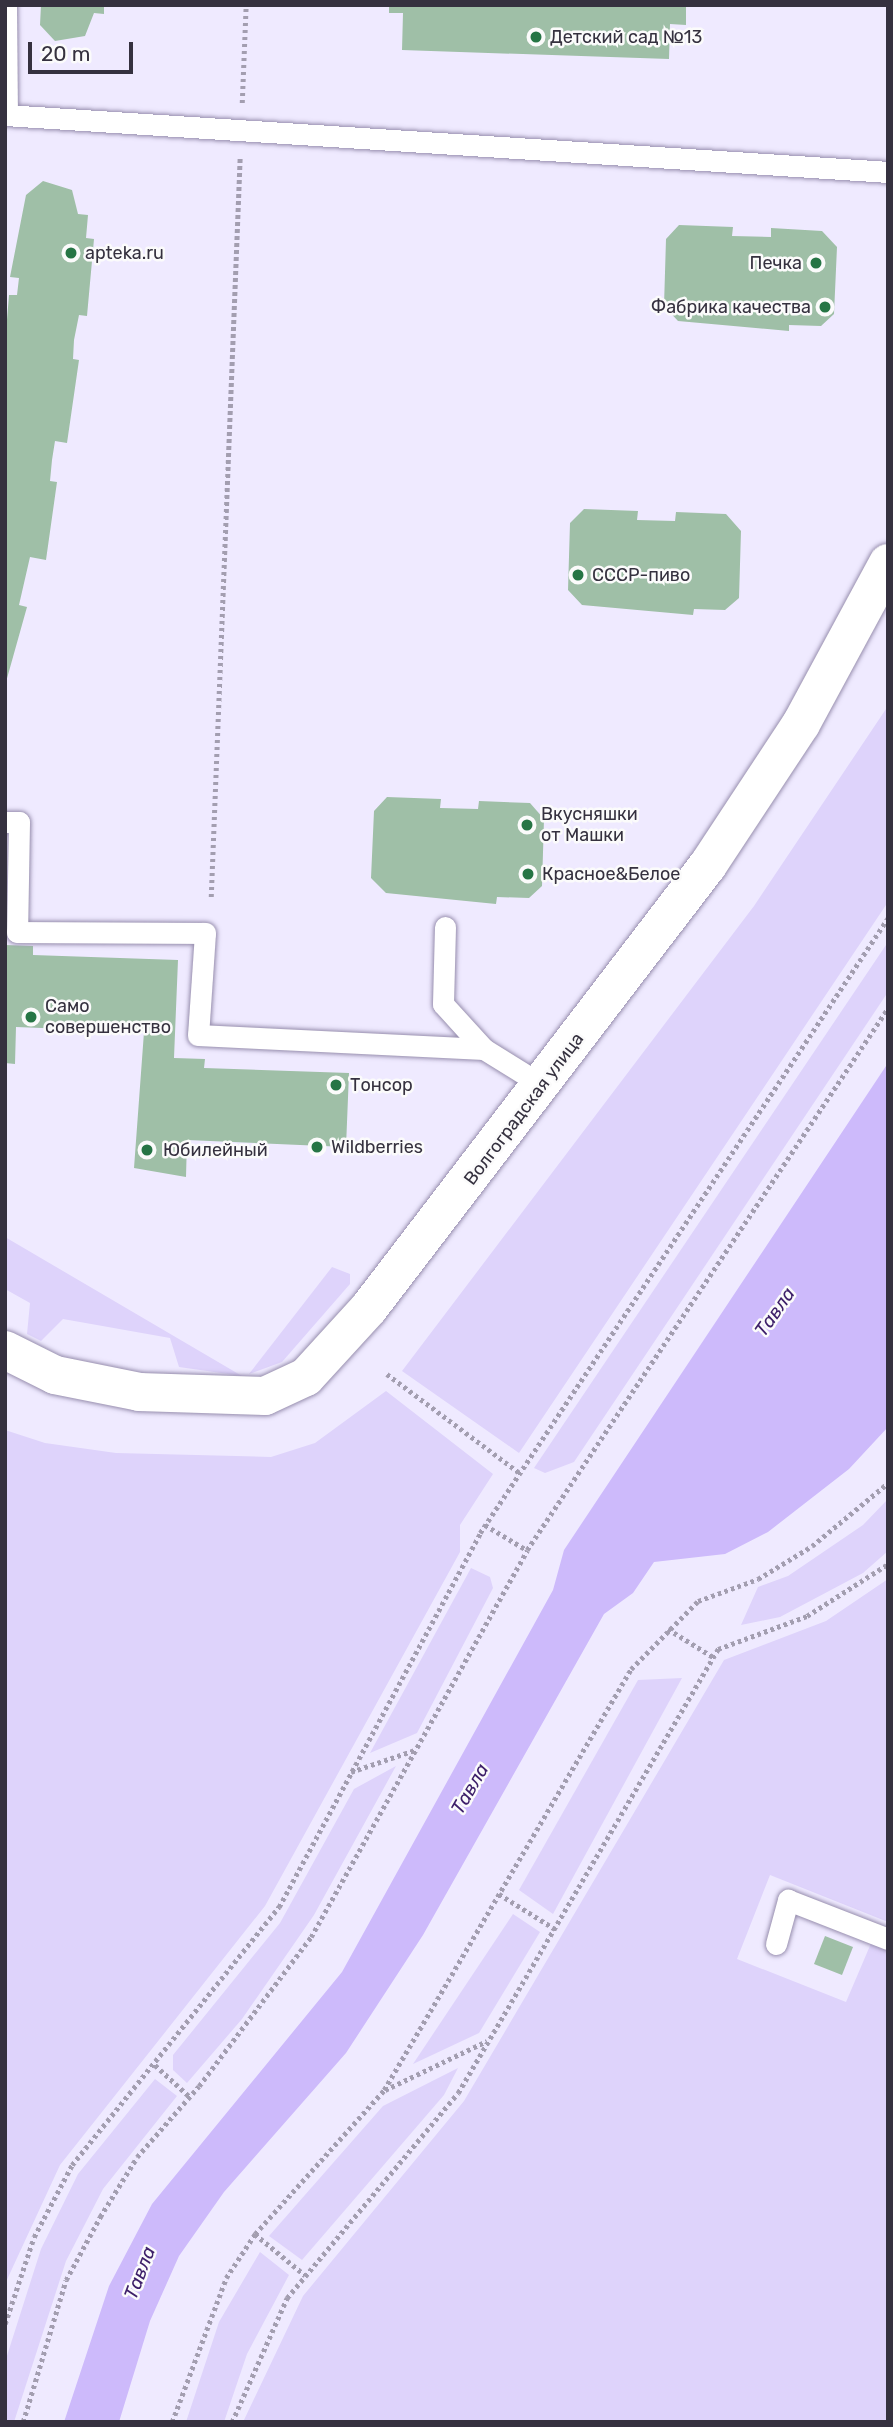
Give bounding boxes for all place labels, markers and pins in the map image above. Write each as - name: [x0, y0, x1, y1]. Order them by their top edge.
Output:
- place label: Детский сад №13: [550, 26, 702, 48]
- marker: Детский сад №13: [528, 29, 544, 45]
- place label: apteka.ru: [85, 242, 164, 264]
- marker: apteka.ru: [63, 245, 79, 261]
- place label: Печка: [750, 252, 802, 274]
- marker: Печка: [808, 255, 824, 271]
- place label: Фабрика качества: [651, 296, 811, 318]
- marker: Фабрика качества: [817, 299, 833, 315]
- place label: СССР-пиво: [592, 564, 690, 586]
- marker: СССР-пиво: [570, 567, 586, 583]
- place label: Вкусняшки от Машки: [541, 804, 638, 846]
- marker: Вкусняшки от Машки: [519, 817, 535, 833]
- place label: Красное&Белое: [542, 863, 680, 885]
- marker: Красное&Белое: [520, 866, 536, 882]
- place label: Само совершенство: [45, 996, 171, 1038]
- marker: Само совершенство: [23, 1009, 39, 1025]
- place label: Тонсор: [350, 1074, 413, 1096]
- marker: Тонсор: [328, 1077, 344, 1093]
- place label: Wildberries: [331, 1136, 423, 1158]
- place label: Юбилейный: [163, 1139, 268, 1161]
- marker: Wildberries: [309, 1139, 325, 1155]
- marker: Юбилейный: [137, 1140, 157, 1160]

